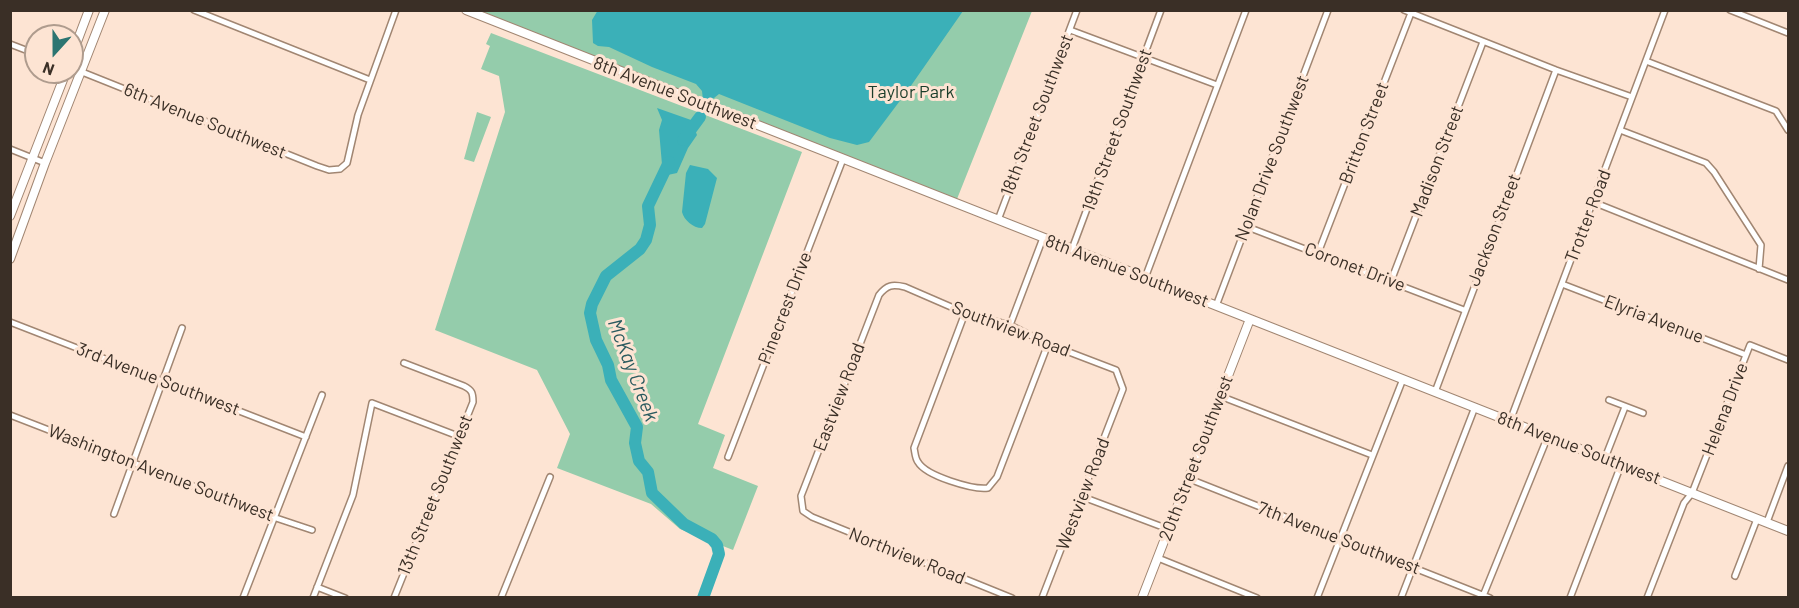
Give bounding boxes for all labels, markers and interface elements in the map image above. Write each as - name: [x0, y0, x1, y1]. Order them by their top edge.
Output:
- north arrow: [24, 24, 84, 84]
- street label: 18th Street Southwest: [996, 31, 1078, 199]
- street label: 19th Street Southwest: [1078, 46, 1156, 214]
- street label: 8th Avenue Southwest: [590, 52, 760, 134]
- text: N: [40, 59, 56, 80]
- street label: Nolan Drive Southwest: [1230, 72, 1314, 244]
- street label: 6th Avenue Southwest: [121, 79, 289, 163]
- street label: Britton Street: [1335, 79, 1393, 187]
- park label: Taylor Park: [868, 81, 954, 103]
- street label: Madison Street: [1406, 102, 1468, 220]
- street label: Trotter Road: [1560, 166, 1616, 266]
- street label: Jackson Street: [1463, 171, 1525, 289]
- street label: 8th Avenue Southwest: [1042, 230, 1212, 312]
- street label: Coronet Drive: [1302, 238, 1408, 296]
- street label: Pinecrest Drive: [754, 249, 816, 367]
- street label: Elyria Avenue: [1601, 290, 1707, 348]
- street label: Southview Road: [949, 297, 1073, 361]
- water label: McKay Creek: [602, 315, 664, 425]
- street label: 3rd Avenue Southwest: [73, 338, 243, 420]
- street label: Eastview Road: [808, 340, 870, 454]
- street label: Helena Drive: [1697, 360, 1753, 458]
- street label: 20th Street Southwest: [1154, 372, 1238, 544]
- street label: 8th Avenue Southwest: [1494, 407, 1664, 489]
- street label: 13th Street Southwest: [393, 411, 477, 579]
- street label: Washington Avenue Southwest: [45, 420, 277, 526]
- street label: Westview Road: [1052, 435, 1114, 553]
- street label: 7th Avenue Southwest: [1255, 497, 1423, 579]
- street label: Northview Road: [846, 523, 968, 589]

